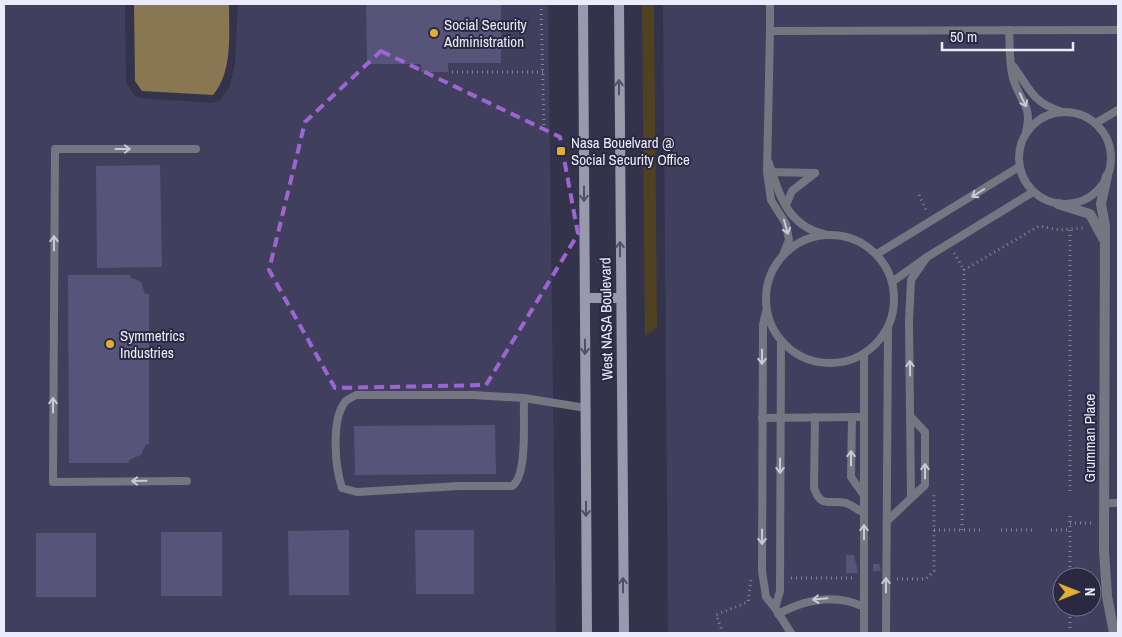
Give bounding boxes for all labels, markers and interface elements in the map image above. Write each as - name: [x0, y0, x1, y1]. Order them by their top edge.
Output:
- place label: Social Security Administration: [443, 14, 528, 52]
- scale bar: [942, 20, 1073, 52]
- text: 50 m: [950, 26, 977, 47]
- marker: Social Security Administration: [428, 27, 440, 39]
- one-way arrow: [614, 79, 624, 96]
- one-way arrow: [1019, 92, 1029, 107]
- place label: Nasa Bouelvard @ Social Security Office: [571, 132, 690, 170]
- one-way arrow: [114, 144, 131, 154]
- marker: Nasa Bouelvard @ Social Security Office: [555, 145, 567, 157]
- one-way arrow: [580, 186, 589, 202]
- one-way arrow: [972, 188, 986, 198]
- one-way arrow: [781, 219, 791, 235]
- one-way arrow: [49, 235, 59, 252]
- one-way arrow: [615, 242, 625, 258]
- street label: West NASA Boulevard: [594, 257, 618, 381]
- place label: Symmetrics Industries: [120, 325, 185, 363]
- marker: Symmetrics Industries: [104, 338, 116, 350]
- one-way arrow: [580, 338, 590, 355]
- one-way arrow: [757, 348, 767, 364]
- one-way arrow: [905, 360, 914, 376]
- street label: Grumman Place: [1079, 393, 1100, 482]
- one-way arrow: [48, 398, 58, 414]
- one-way arrow: [846, 450, 856, 466]
- one-way arrow: [775, 458, 785, 474]
- one-way arrow: [920, 463, 930, 480]
- one-way arrow: [131, 476, 147, 486]
- one-way arrow: [581, 501, 591, 517]
- one-way arrow: [859, 524, 869, 540]
- one-way arrow: [757, 528, 767, 544]
- north arrow: [1052, 567, 1102, 617]
- one-way arrow: [618, 577, 628, 593]
- one-way arrow: [881, 577, 891, 593]
- text: N: [1081, 588, 1099, 596]
- one-way arrow: [812, 595, 828, 604]

